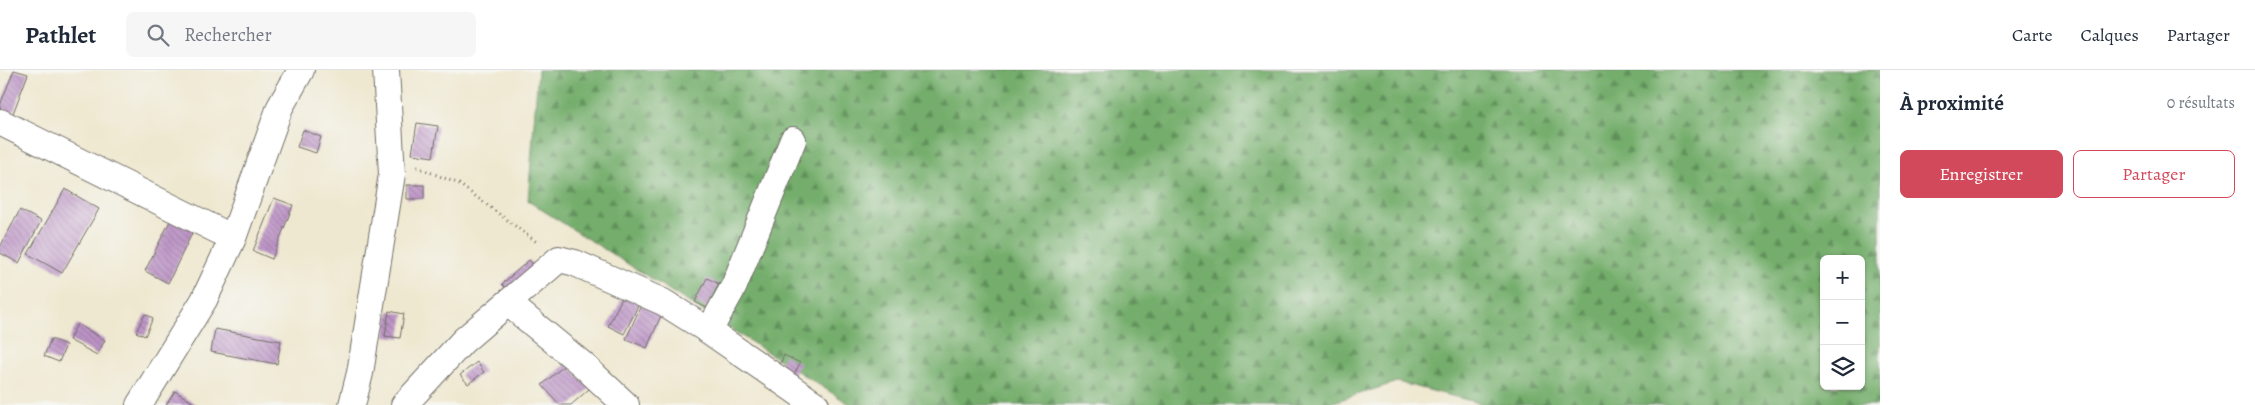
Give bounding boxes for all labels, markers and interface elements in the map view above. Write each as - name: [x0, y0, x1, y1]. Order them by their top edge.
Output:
- search box: [126, 12, 476, 57]
- text: Pathlet: [25, 19, 96, 51]
- icon: search: [144, 21, 172, 49]
- text: Rechercher: [184, 22, 272, 48]
- text: Carte: [2012, 23, 2052, 47]
- text: Calques: [2080, 23, 2139, 47]
- text: Partager: [2167, 23, 2230, 47]
- text: À proximité: [1900, 89, 2004, 117]
- text: 0 résultats: [2167, 92, 2235, 114]
- button: Enregistrer: [1900, 150, 2063, 198]
- button: Partager: [2073, 150, 2235, 198]
- map controls: [1820, 255, 1865, 390]
- button: +: [1820, 255, 1865, 300]
- button: −: [1820, 300, 1865, 345]
- button: layers: [1820, 345, 1865, 390]

